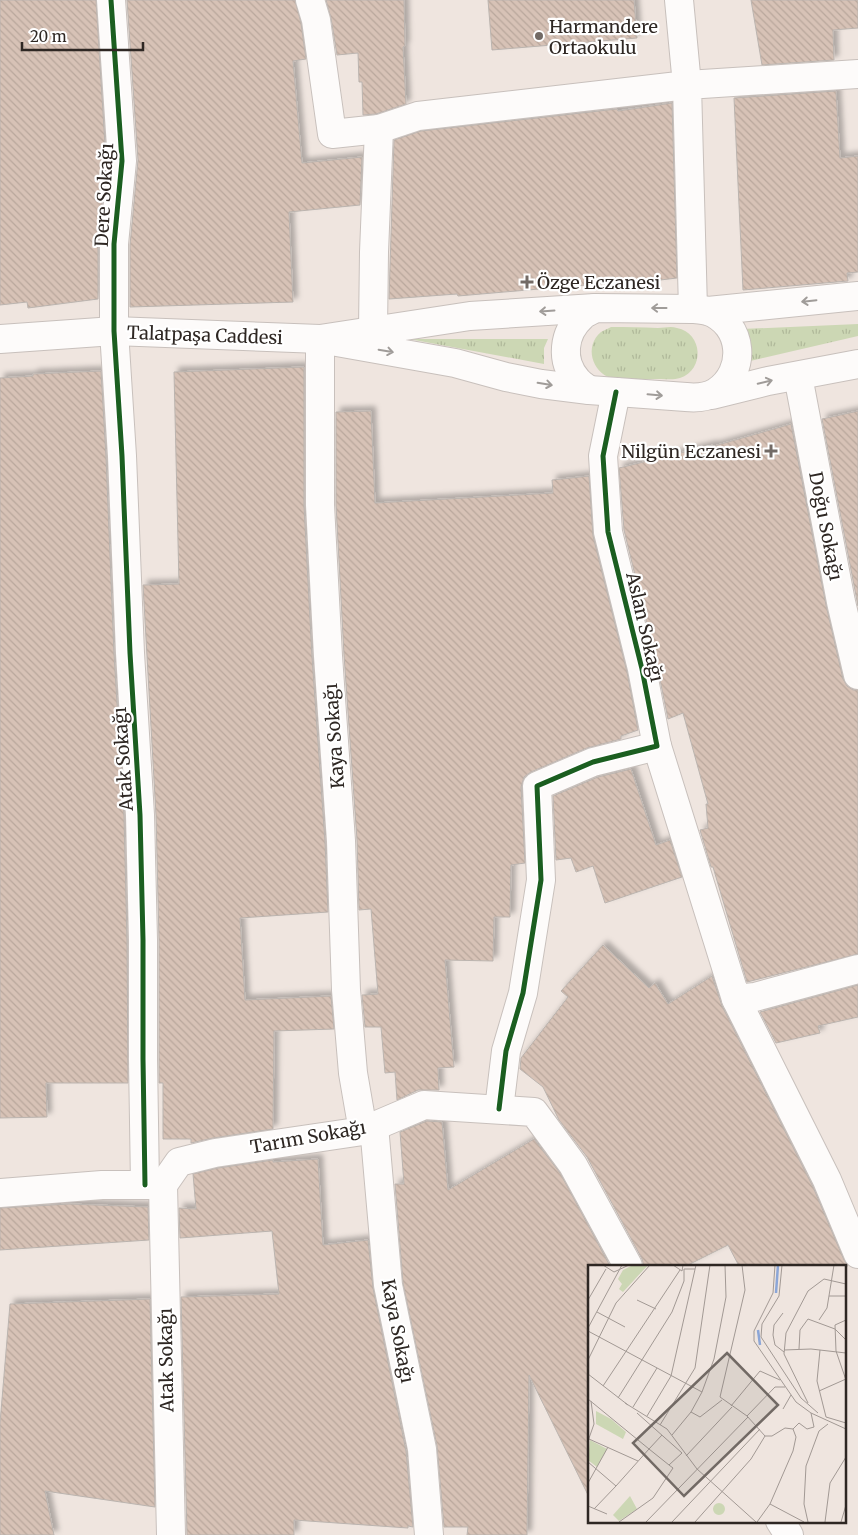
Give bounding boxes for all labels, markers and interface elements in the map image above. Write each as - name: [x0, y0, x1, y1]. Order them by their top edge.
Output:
- place label: Harmandere Ortaokulu: [549, 15, 658, 59]
- scale bar: [22, 20, 144, 52]
- text: 20 m: [30, 27, 67, 46]
- marker: Harmandere Ortaokulu: [533, 30, 545, 42]
- street label: Dere Sokağı: [90, 142, 118, 247]
- place label: Özge Eczanesi: [537, 271, 661, 294]
- marker: Özge Eczanesi: [521, 276, 533, 288]
- one-way arrow: [802, 296, 818, 306]
- one-way arrow: [651, 304, 667, 313]
- one-way arrow: [539, 307, 555, 316]
- street label: Talatpaşa Caddesi: [127, 321, 283, 349]
- one-way arrow: [377, 347, 393, 357]
- one-way arrow: [756, 377, 772, 386]
- one-way arrow: [536, 379, 552, 389]
- one-way arrow: [647, 390, 663, 400]
- place label: Nilgün Eczanesi: [621, 440, 761, 463]
- marker: Nilgün Eczanesi: [765, 445, 777, 457]
- street label: Doğu Sokağı: [804, 470, 848, 582]
- street label: Aslan Sokağı: [621, 569, 669, 684]
- street label: Kaya Sokağı: [319, 682, 349, 790]
- street label: Atak Sokağı: [108, 706, 138, 813]
- street label: Tarım Sokağı: [248, 1115, 368, 1158]
- inset map: [588, 1265, 846, 1522]
- street label: Kaya Sokağı: [377, 1277, 419, 1385]
- street label: Atak Sokağı: [154, 1308, 178, 1413]

